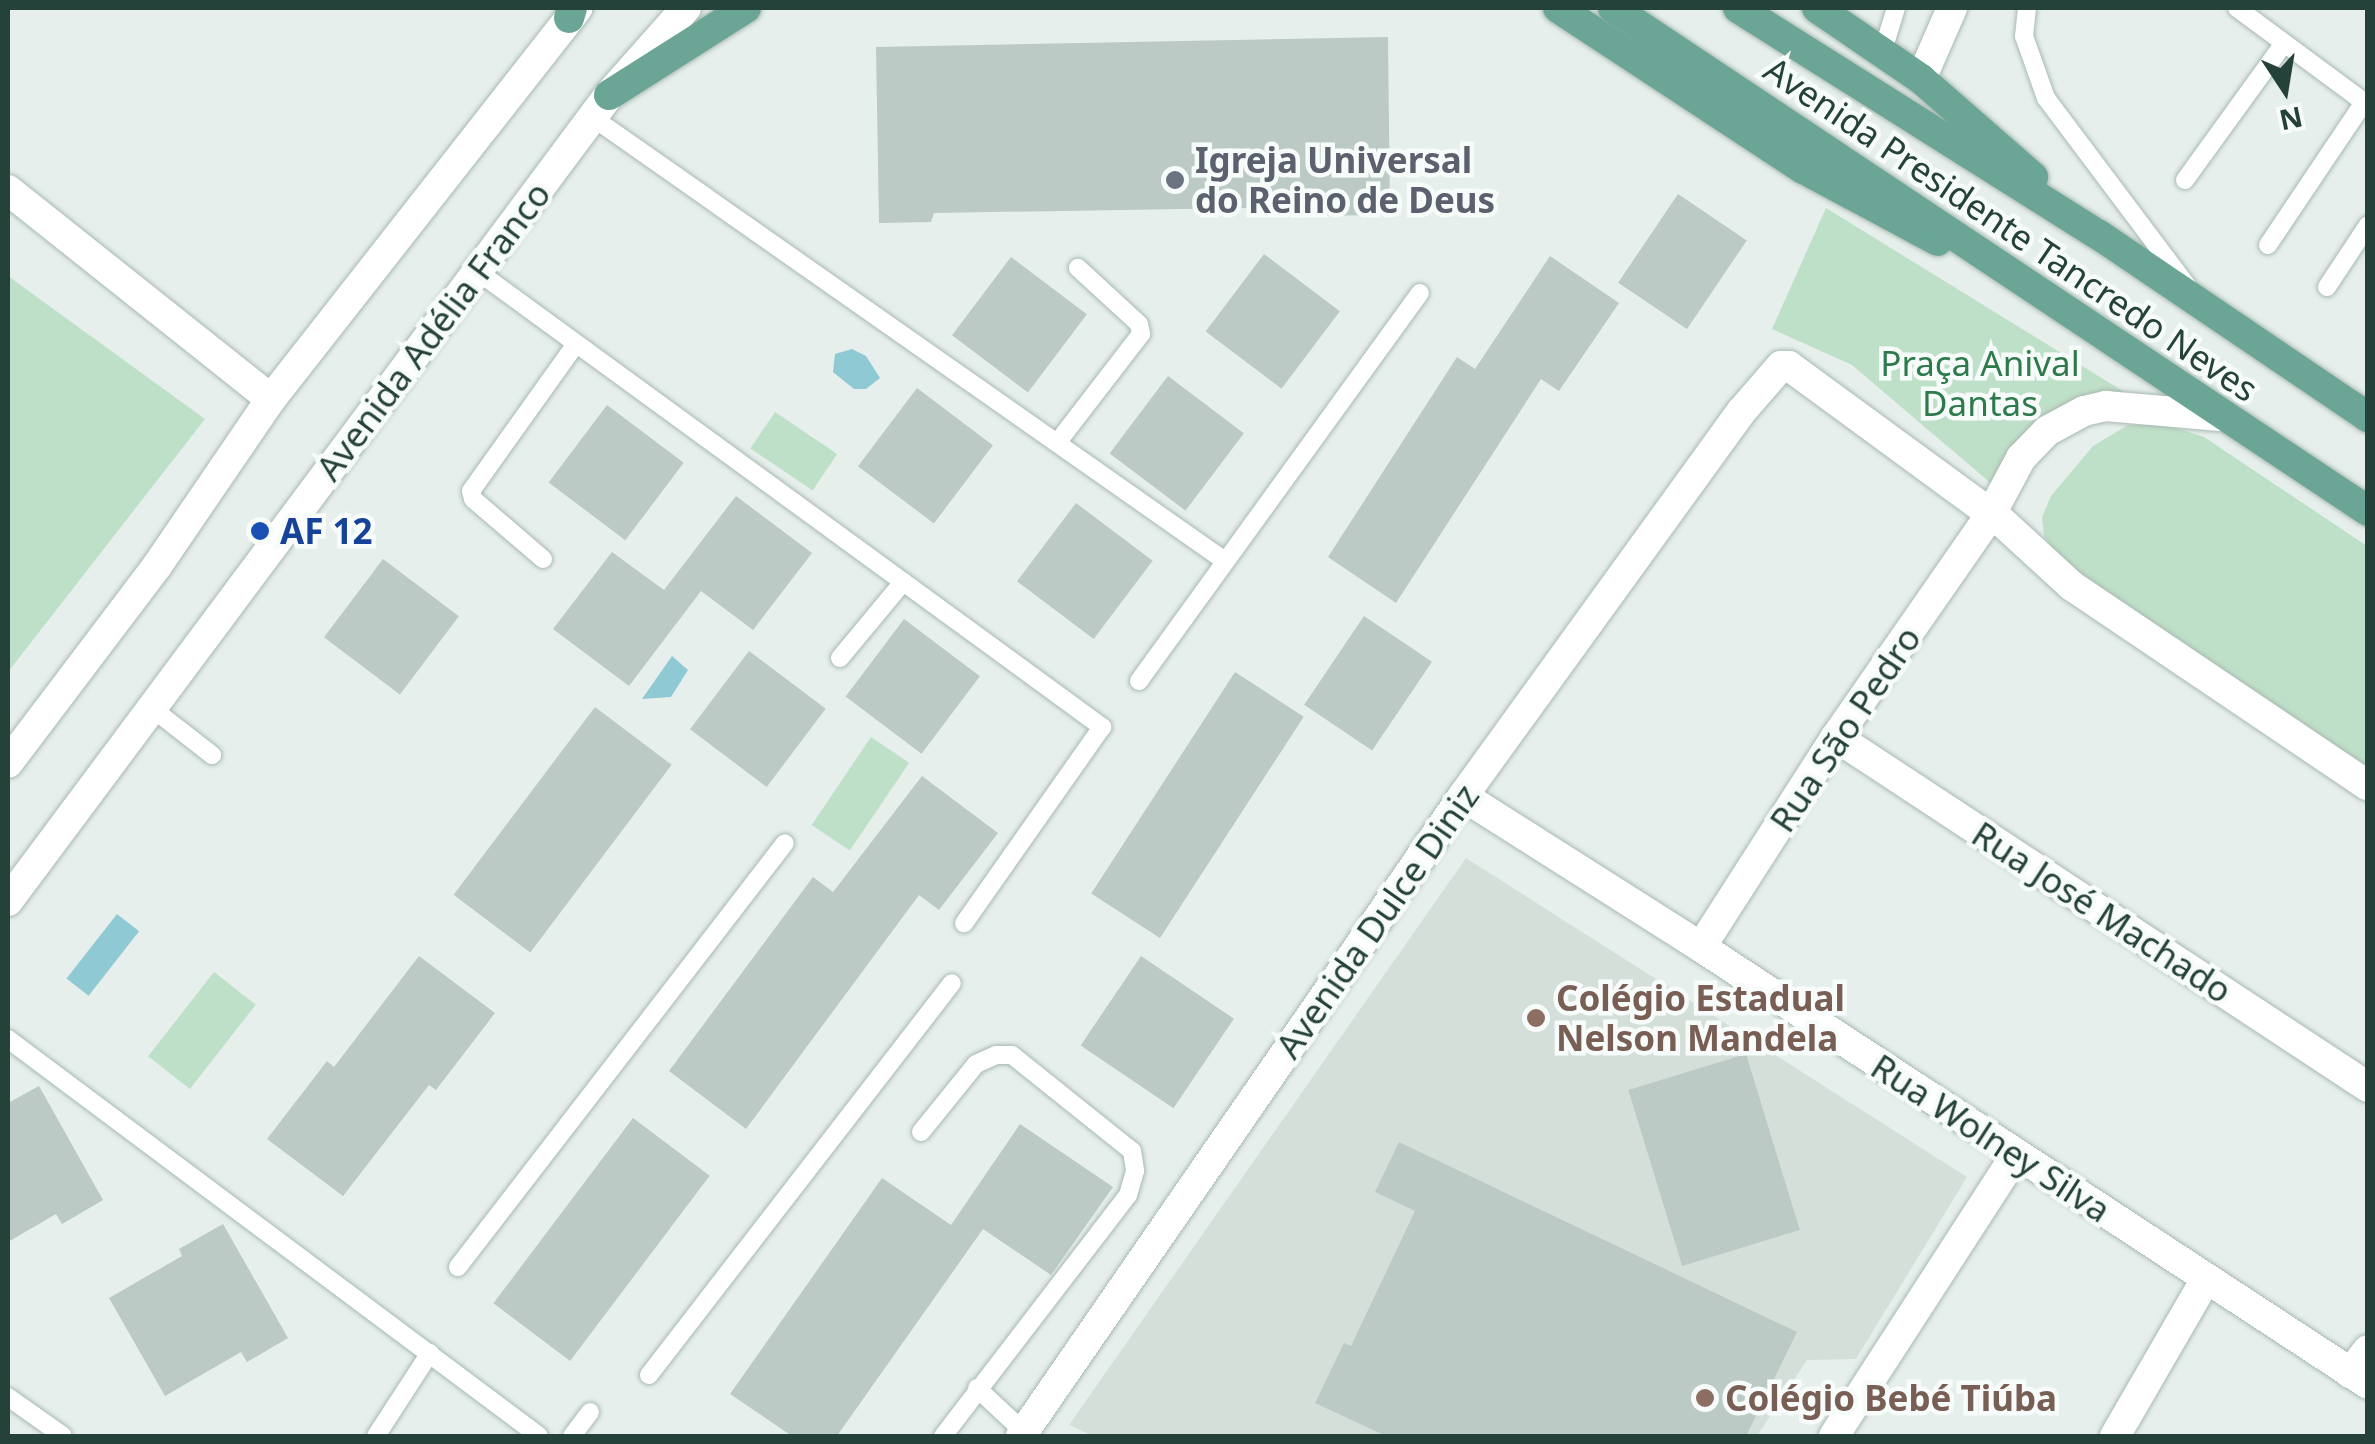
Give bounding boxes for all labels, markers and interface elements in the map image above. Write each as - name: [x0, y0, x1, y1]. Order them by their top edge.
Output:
- north arrow: [2235, 40, 2335, 140]
- street label: Avenida Presidente Tancredo Neves: [1757, 48, 2265, 410]
- text: N: [2276, 98, 2306, 140]
- place label: Igreja Universal do Reino de Deus: [1195, 139, 1495, 221]
- marker: Igreja Universal do Reino de Deus: [1164, 169, 1186, 191]
- street label: Avenida Adélia Franco: [307, 174, 559, 488]
- park label: Praça Anival Dantas: [1880, 342, 2080, 424]
- place label: AF 12: [280, 510, 373, 552]
- marker: AF 12: [249, 520, 271, 542]
- street label: Rua São Pedro: [1761, 618, 1929, 840]
- street label: Avenida Dulce Diniz: [1267, 776, 1487, 1066]
- street label: Rua José Machado: [1965, 813, 2239, 1011]
- place label: Colégio Estadual Nelson Mandela: [1556, 977, 1845, 1059]
- marker: Colégio Estadual Nelson Mandela: [1525, 1007, 1547, 1029]
- street label: Rua Wolney Silva: [1864, 1045, 2118, 1231]
- place label: Colégio Bebé Tiúba: [1725, 1377, 2057, 1419]
- marker: Colégio Bebé Tiúba: [1694, 1387, 1716, 1409]

